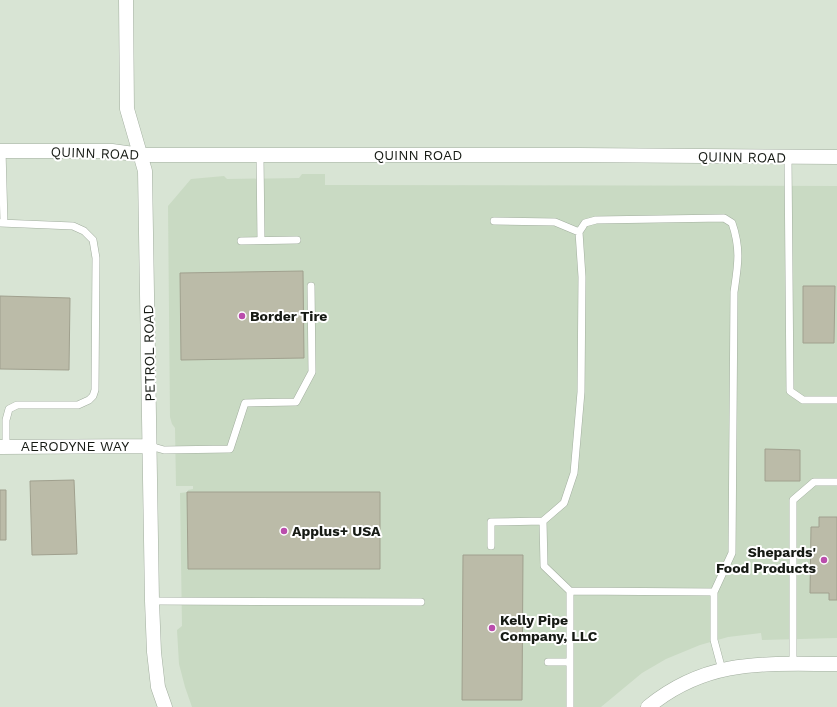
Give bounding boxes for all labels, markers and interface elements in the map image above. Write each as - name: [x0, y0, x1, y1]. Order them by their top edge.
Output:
- street label: QUINN ROAD: [50, 143, 140, 163]
- street label: QUINN ROAD: [374, 147, 462, 163]
- street label: QUINN ROAD: [698, 148, 786, 166]
- street label: PETROL ROAD: [140, 304, 158, 402]
- place label: Border Tire: [250, 308, 327, 324]
- marker: Border Tire: [237, 311, 247, 321]
- street label: AERODYNE WAY: [21, 438, 129, 454]
- place label: Applus+ USA: [292, 523, 381, 539]
- marker: Applus+ USA: [279, 526, 289, 536]
- place label: Shepards' Food Products: [716, 544, 817, 576]
- marker: Shepards' Food Products: [819, 555, 829, 565]
- place label: Kelly Pipe Company, LLC: [500, 612, 598, 644]
- marker: Kelly Pipe Company, LLC: [487, 623, 497, 633]

